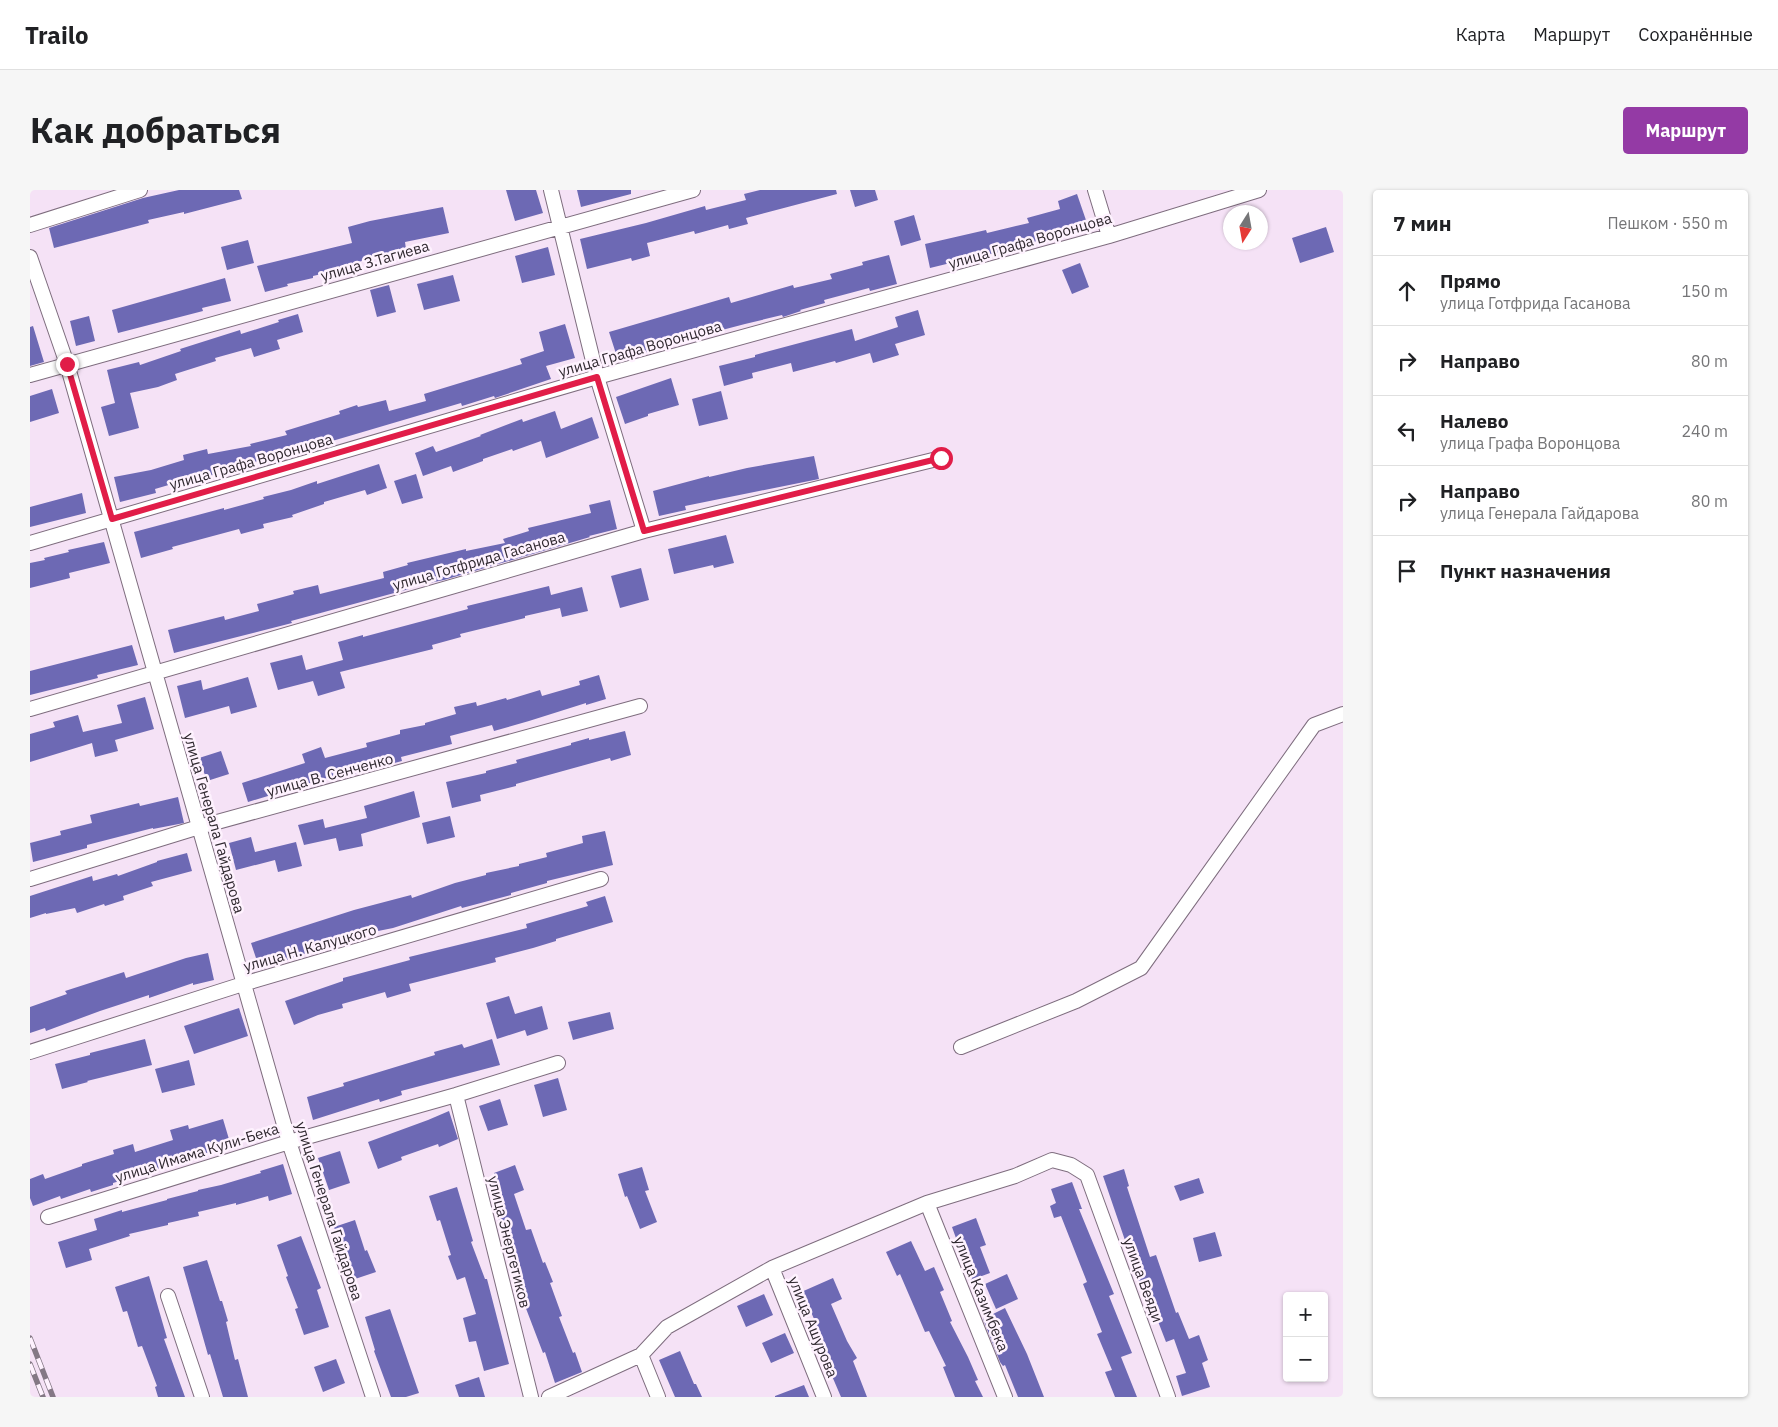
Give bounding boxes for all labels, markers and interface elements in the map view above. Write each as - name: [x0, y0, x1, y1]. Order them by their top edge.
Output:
- text: Trailo: [25, 19, 89, 51]
- text: Карта: [1456, 23, 1505, 46]
- text: Маршрут: [1533, 23, 1610, 46]
- text: Сохранённые: [1638, 23, 1753, 46]
- text: Как добраться: [30, 107, 281, 153]
- button: Маршрут: [1623, 107, 1748, 154]
- north arrow: [1223, 205, 1268, 250]
- street label: улица Графа Воронцова: [946, 208, 1114, 273]
- text: 7 мин: [1393, 209, 1452, 237]
- text: Пешком · 550 m: [1607, 213, 1728, 233]
- street label: улица З.Тагиева: [318, 236, 431, 285]
- text: Прямо: [1440, 269, 1501, 293]
- icon: ahead: [1393, 277, 1421, 305]
- text: 150 m: [1681, 281, 1728, 301]
- text: улица Готфрида Гасанова: [1440, 293, 1631, 313]
- street label: улица Графа Воронцова: [556, 316, 724, 381]
- icon: right: [1393, 347, 1421, 375]
- text: Направо: [1440, 349, 1520, 373]
- text: 80 m: [1691, 351, 1728, 371]
- route end: [56, 353, 79, 376]
- text: Налево: [1440, 409, 1509, 433]
- icon: left: [1393, 417, 1421, 445]
- text: 240 m: [1681, 421, 1728, 441]
- street label: улица Графа Воронцова: [167, 429, 335, 494]
- text: улица Графа Воронцова: [1440, 433, 1620, 453]
- route start: [930, 447, 953, 470]
- text: Направо: [1440, 479, 1520, 503]
- icon: right: [1393, 487, 1421, 515]
- text: 80 m: [1691, 491, 1728, 511]
- text: улица Генерала Гайдарова: [1440, 503, 1639, 523]
- street label: улица Готфрида Гасанова: [390, 527, 567, 594]
- icon: arrive: [1393, 557, 1421, 585]
- text: Пункт назначения: [1440, 559, 1611, 583]
- street label: улица Генерала Гайдарова: [180, 731, 249, 915]
- street label: улица В. Сенченко: [265, 748, 395, 801]
- street label: улица Н. Калуцкого: [241, 919, 378, 976]
- street label: улица Имама Кули-Бека: [113, 1119, 281, 1186]
- street label: улица Генерала Гайдарова: [292, 1119, 367, 1303]
- street label: улица Энергетиков: [484, 1174, 535, 1310]
- street label: улица Казимбека: [950, 1233, 1013, 1354]
- street label: улица Веяди: [1119, 1235, 1168, 1325]
- street label: улица Ашурова: [785, 1273, 842, 1380]
- map controls: [1283, 1292, 1328, 1382]
- button: +: [1283, 1292, 1328, 1337]
- button: −: [1283, 1337, 1328, 1382]

